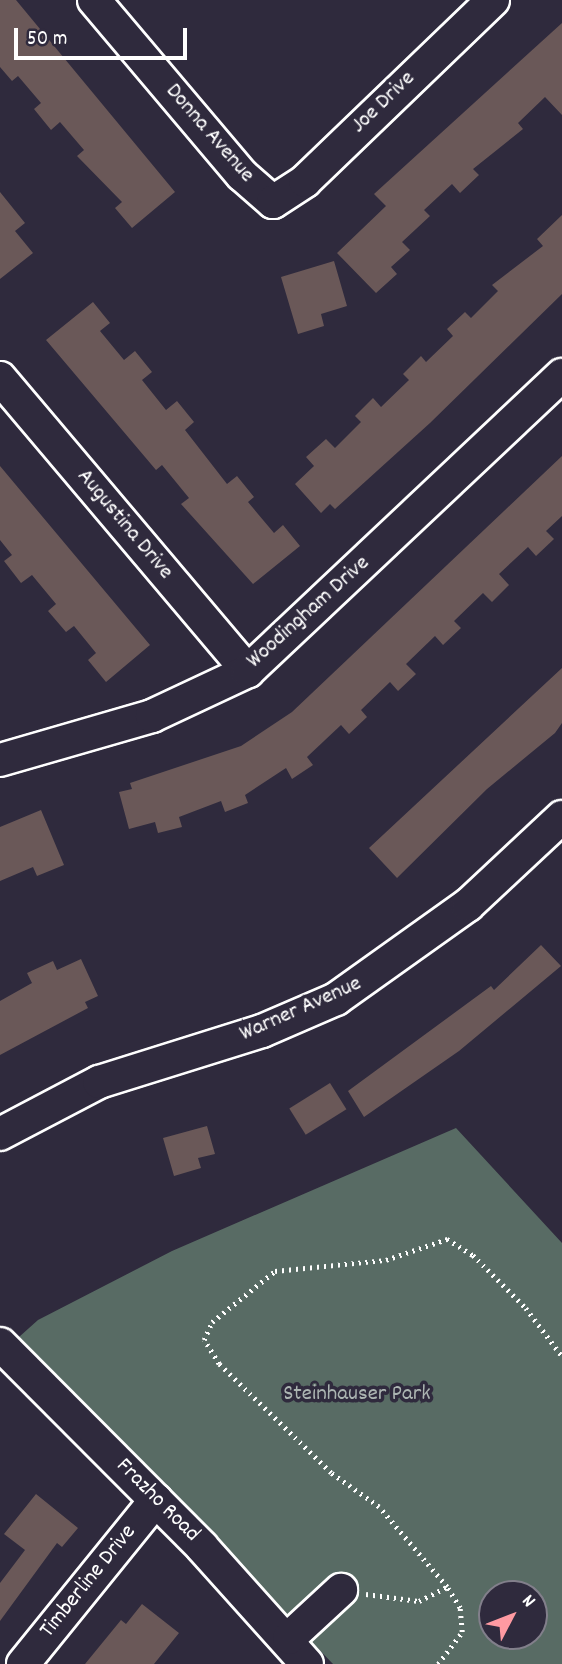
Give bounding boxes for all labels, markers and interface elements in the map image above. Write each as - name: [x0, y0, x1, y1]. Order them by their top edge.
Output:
- scale bar: [18, 14, 191, 58]
- text: 50 m: [27, 25, 67, 55]
- street label: Joe Drive: [346, 66, 422, 140]
- street label: Donna Avenue: [158, 79, 260, 189]
- street label: Augustina Drive: [70, 464, 178, 586]
- street label: Woodingham Drive: [242, 551, 376, 675]
- street label: Warner Avenue: [236, 971, 366, 1049]
- park label: Steinhauser Park: [283, 1381, 431, 1409]
- street label: Frazho Road: [109, 1453, 205, 1549]
- street label: Timberline Drive: [35, 1520, 143, 1644]
- north arrow: [478, 1580, 548, 1650]
- text: N: [514, 1589, 541, 1614]

